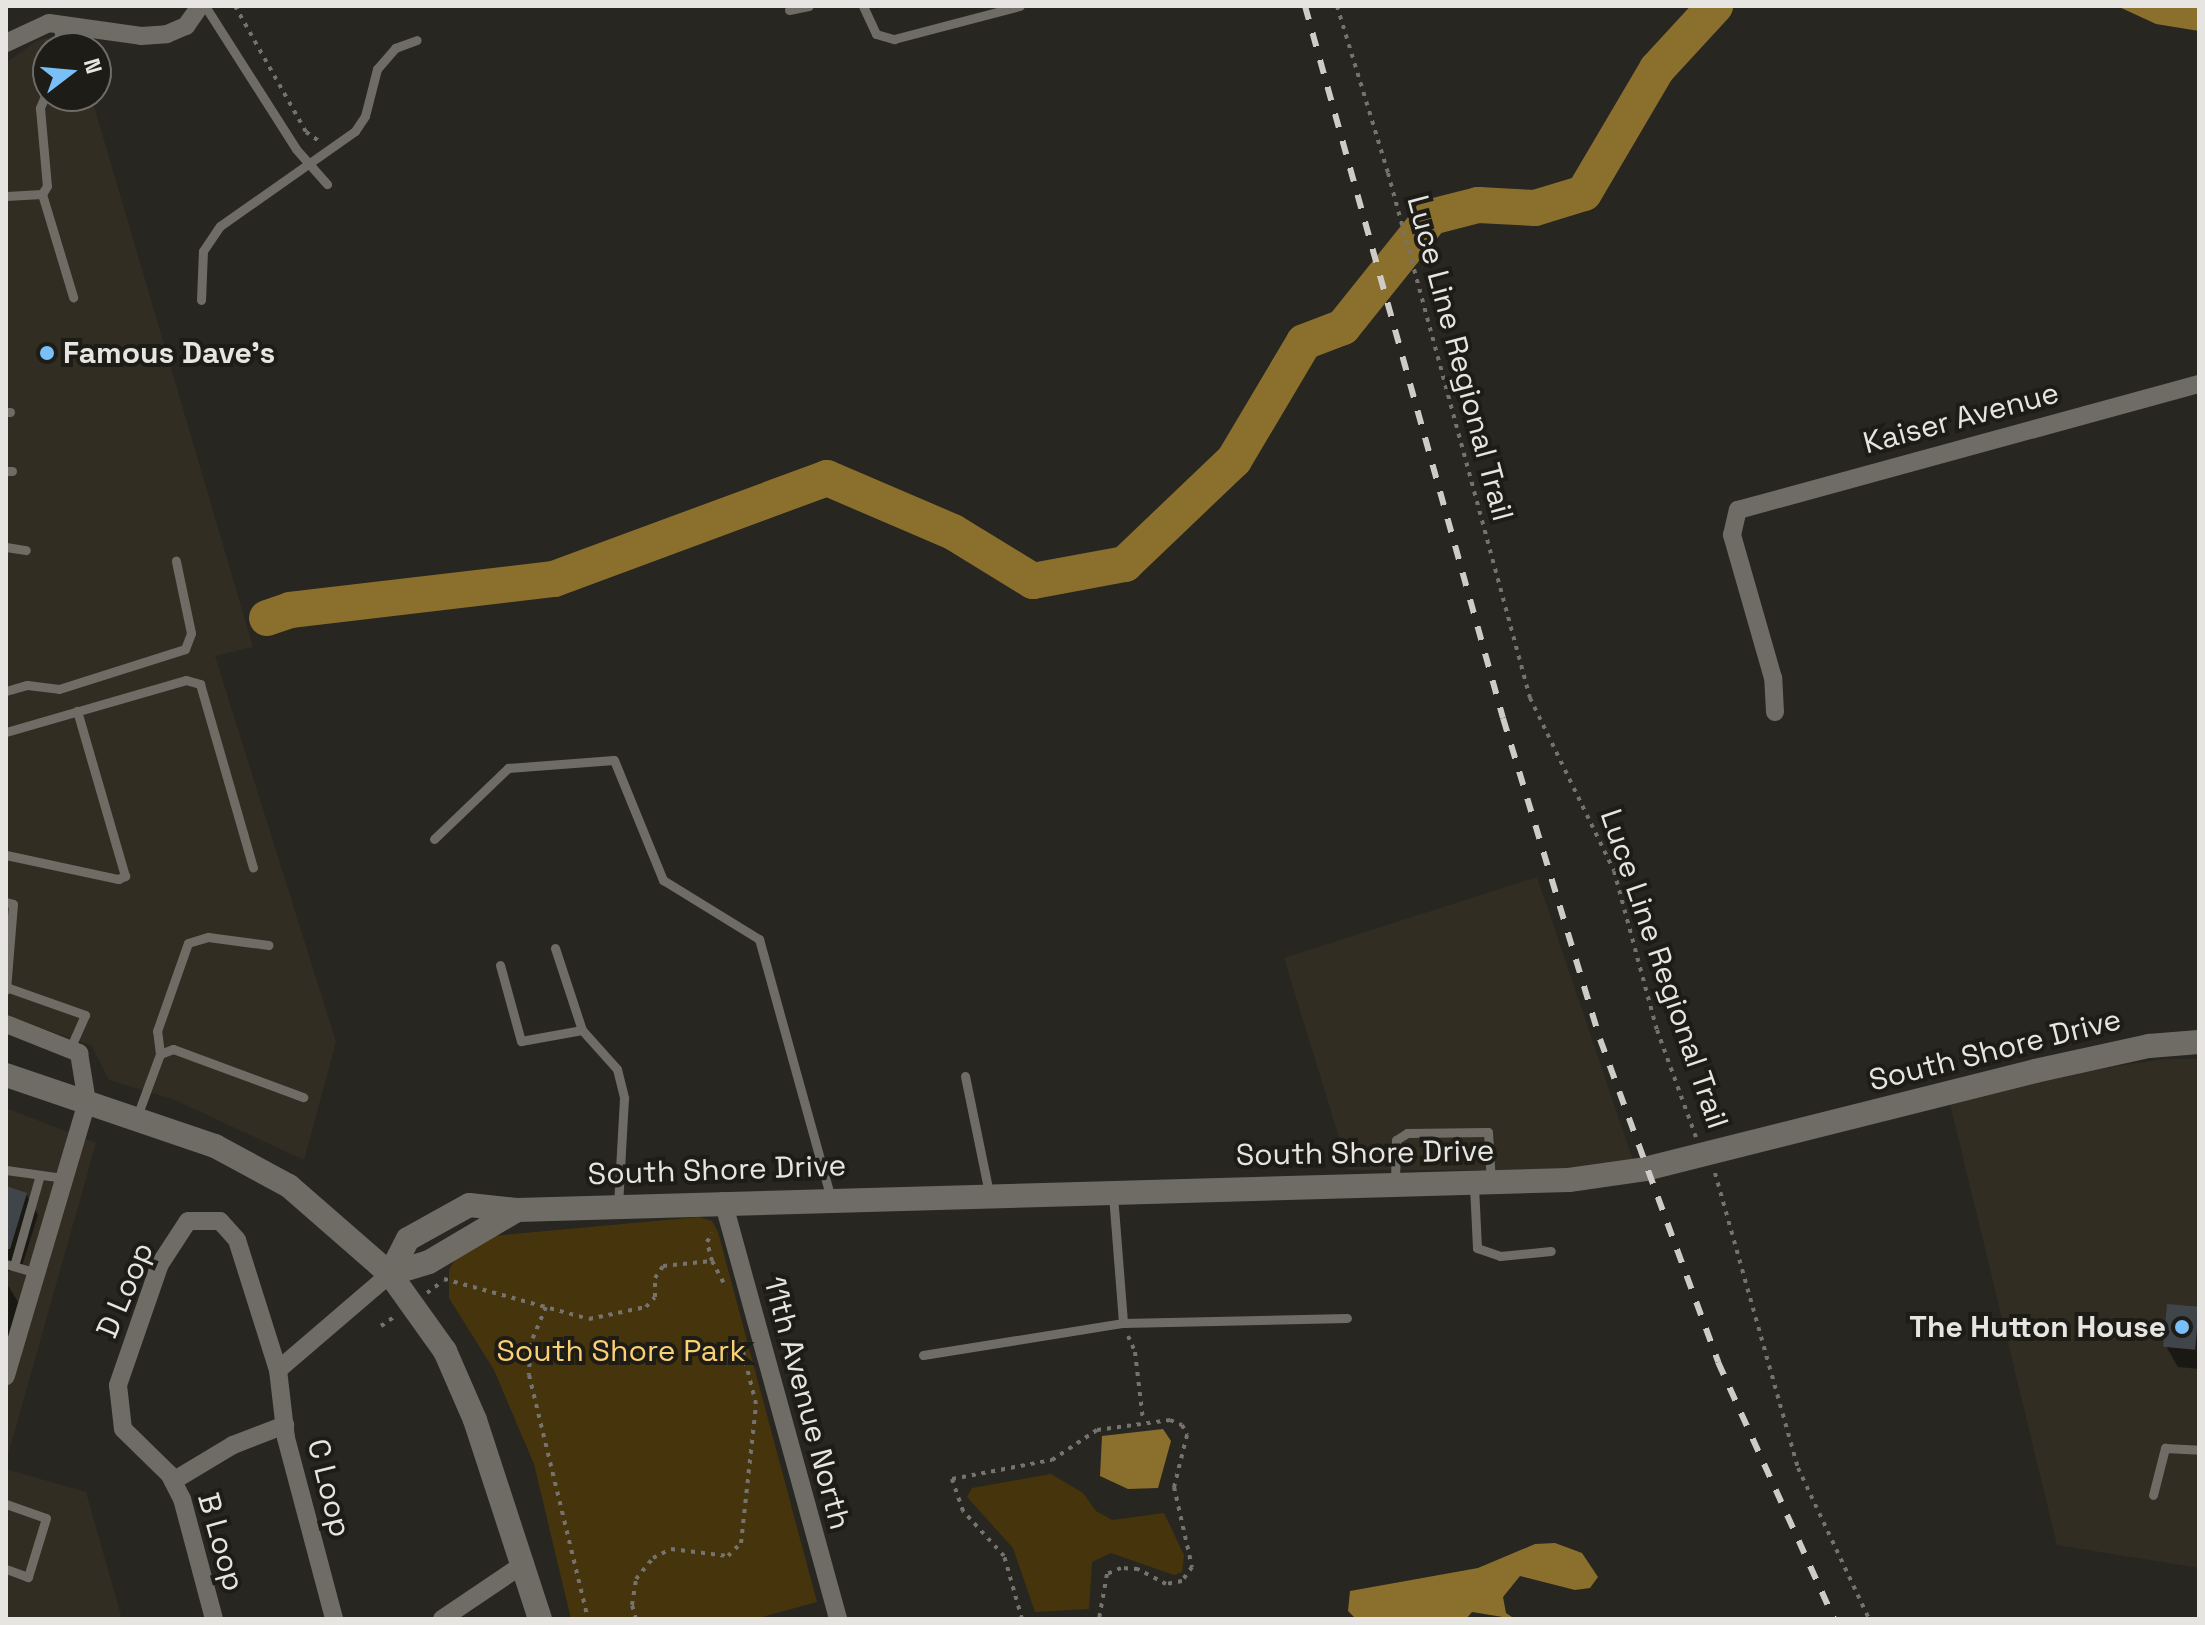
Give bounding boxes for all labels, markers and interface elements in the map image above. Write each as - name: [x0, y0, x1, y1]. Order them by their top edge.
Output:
- north arrow: [32, 32, 112, 112]
- text: N: [78, 55, 109, 77]
- street label: Luce Line Regional Trail: [1399, 191, 1521, 525]
- place label: Famous Dave's: [63, 335, 275, 371]
- marker: Famous Dave's: [38, 344, 56, 362]
- street label: Kaiser Avenue: [1859, 375, 2063, 461]
- street label: Luce Line Regional Trail: [1592, 804, 1736, 1134]
- street label: South Shore Drive: [1865, 1001, 2125, 1099]
- street label: South Shore Drive: [1235, 1133, 1495, 1173]
- street label: South Shore Drive: [587, 1147, 847, 1193]
- street label: D Loop: [89, 1237, 161, 1343]
- street label: 11th Avenue North: [756, 1272, 858, 1534]
- place label: The Hutton House: [1909, 1309, 2166, 1345]
- marker: The Hutton House: [2173, 1318, 2191, 1336]
- park label: South Shore Park: [496, 1333, 746, 1369]
- street label: C Loop: [299, 1435, 359, 1541]
- street label: B Loop: [190, 1489, 252, 1595]

